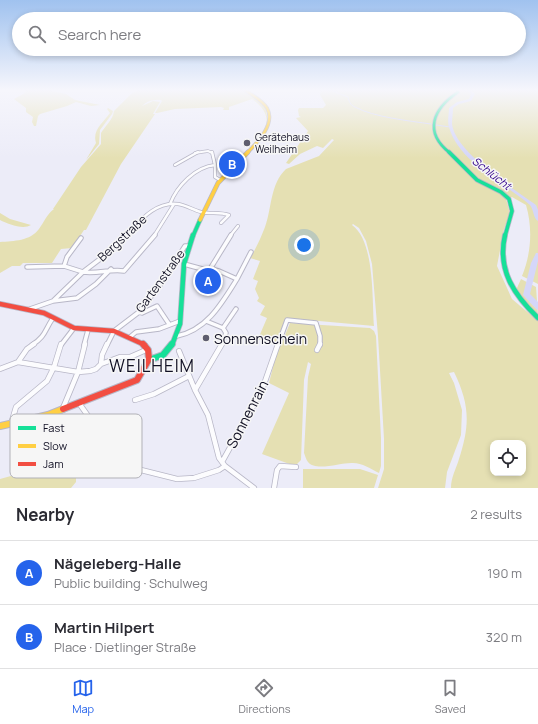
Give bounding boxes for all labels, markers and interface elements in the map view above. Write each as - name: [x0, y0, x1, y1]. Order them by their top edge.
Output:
- search box: [12, 12, 526, 56]
- icon: search: [26, 23, 48, 45]
- text: Search here: [58, 24, 141, 45]
- place label: Gerätehaus Weilheim: [255, 130, 309, 156]
- marker: Gerätehaus Weilheim: [242, 138, 252, 148]
- pin: B: [219, 149, 245, 179]
- water label: Schlücht: [469, 153, 516, 194]
- street label: Bergstraße: [94, 211, 150, 265]
- your location: [294, 235, 314, 255]
- street label: Gartenstraße: [131, 246, 189, 316]
- pin: A: [195, 266, 221, 296]
- place label: Sonnenschein: [214, 329, 307, 348]
- marker: Sonnenschein: [201, 333, 211, 343]
- district label: WEILHEIM: [109, 354, 195, 377]
- street label: Sonnenrain: [222, 377, 272, 451]
- legend: [10, 414, 142, 478]
- text: Fast: [43, 420, 65, 435]
- text: Slow: [43, 438, 68, 453]
- map controls: [490, 440, 526, 476]
- button: locate: [490, 440, 526, 476]
- text: Jam: [43, 456, 64, 471]
- text: Nearby: [16, 503, 74, 526]
- text: 2 results: [470, 505, 522, 523]
- text: Nägeleberg-Halle: [54, 553, 181, 574]
- text: A: [25, 564, 33, 582]
- text: 190 m: [487, 564, 522, 582]
- text: Public building · Schulweg: [54, 574, 208, 592]
- text: Martin Hilpert: [54, 617, 155, 638]
- text: B: [25, 628, 33, 646]
- text: 320 m: [486, 628, 522, 646]
- text: Place · Dietlinger Straße: [54, 638, 196, 656]
- tab: Map: [72, 677, 94, 716]
- tab: Directions: [238, 677, 291, 716]
- tab: Saved: [435, 677, 466, 716]

